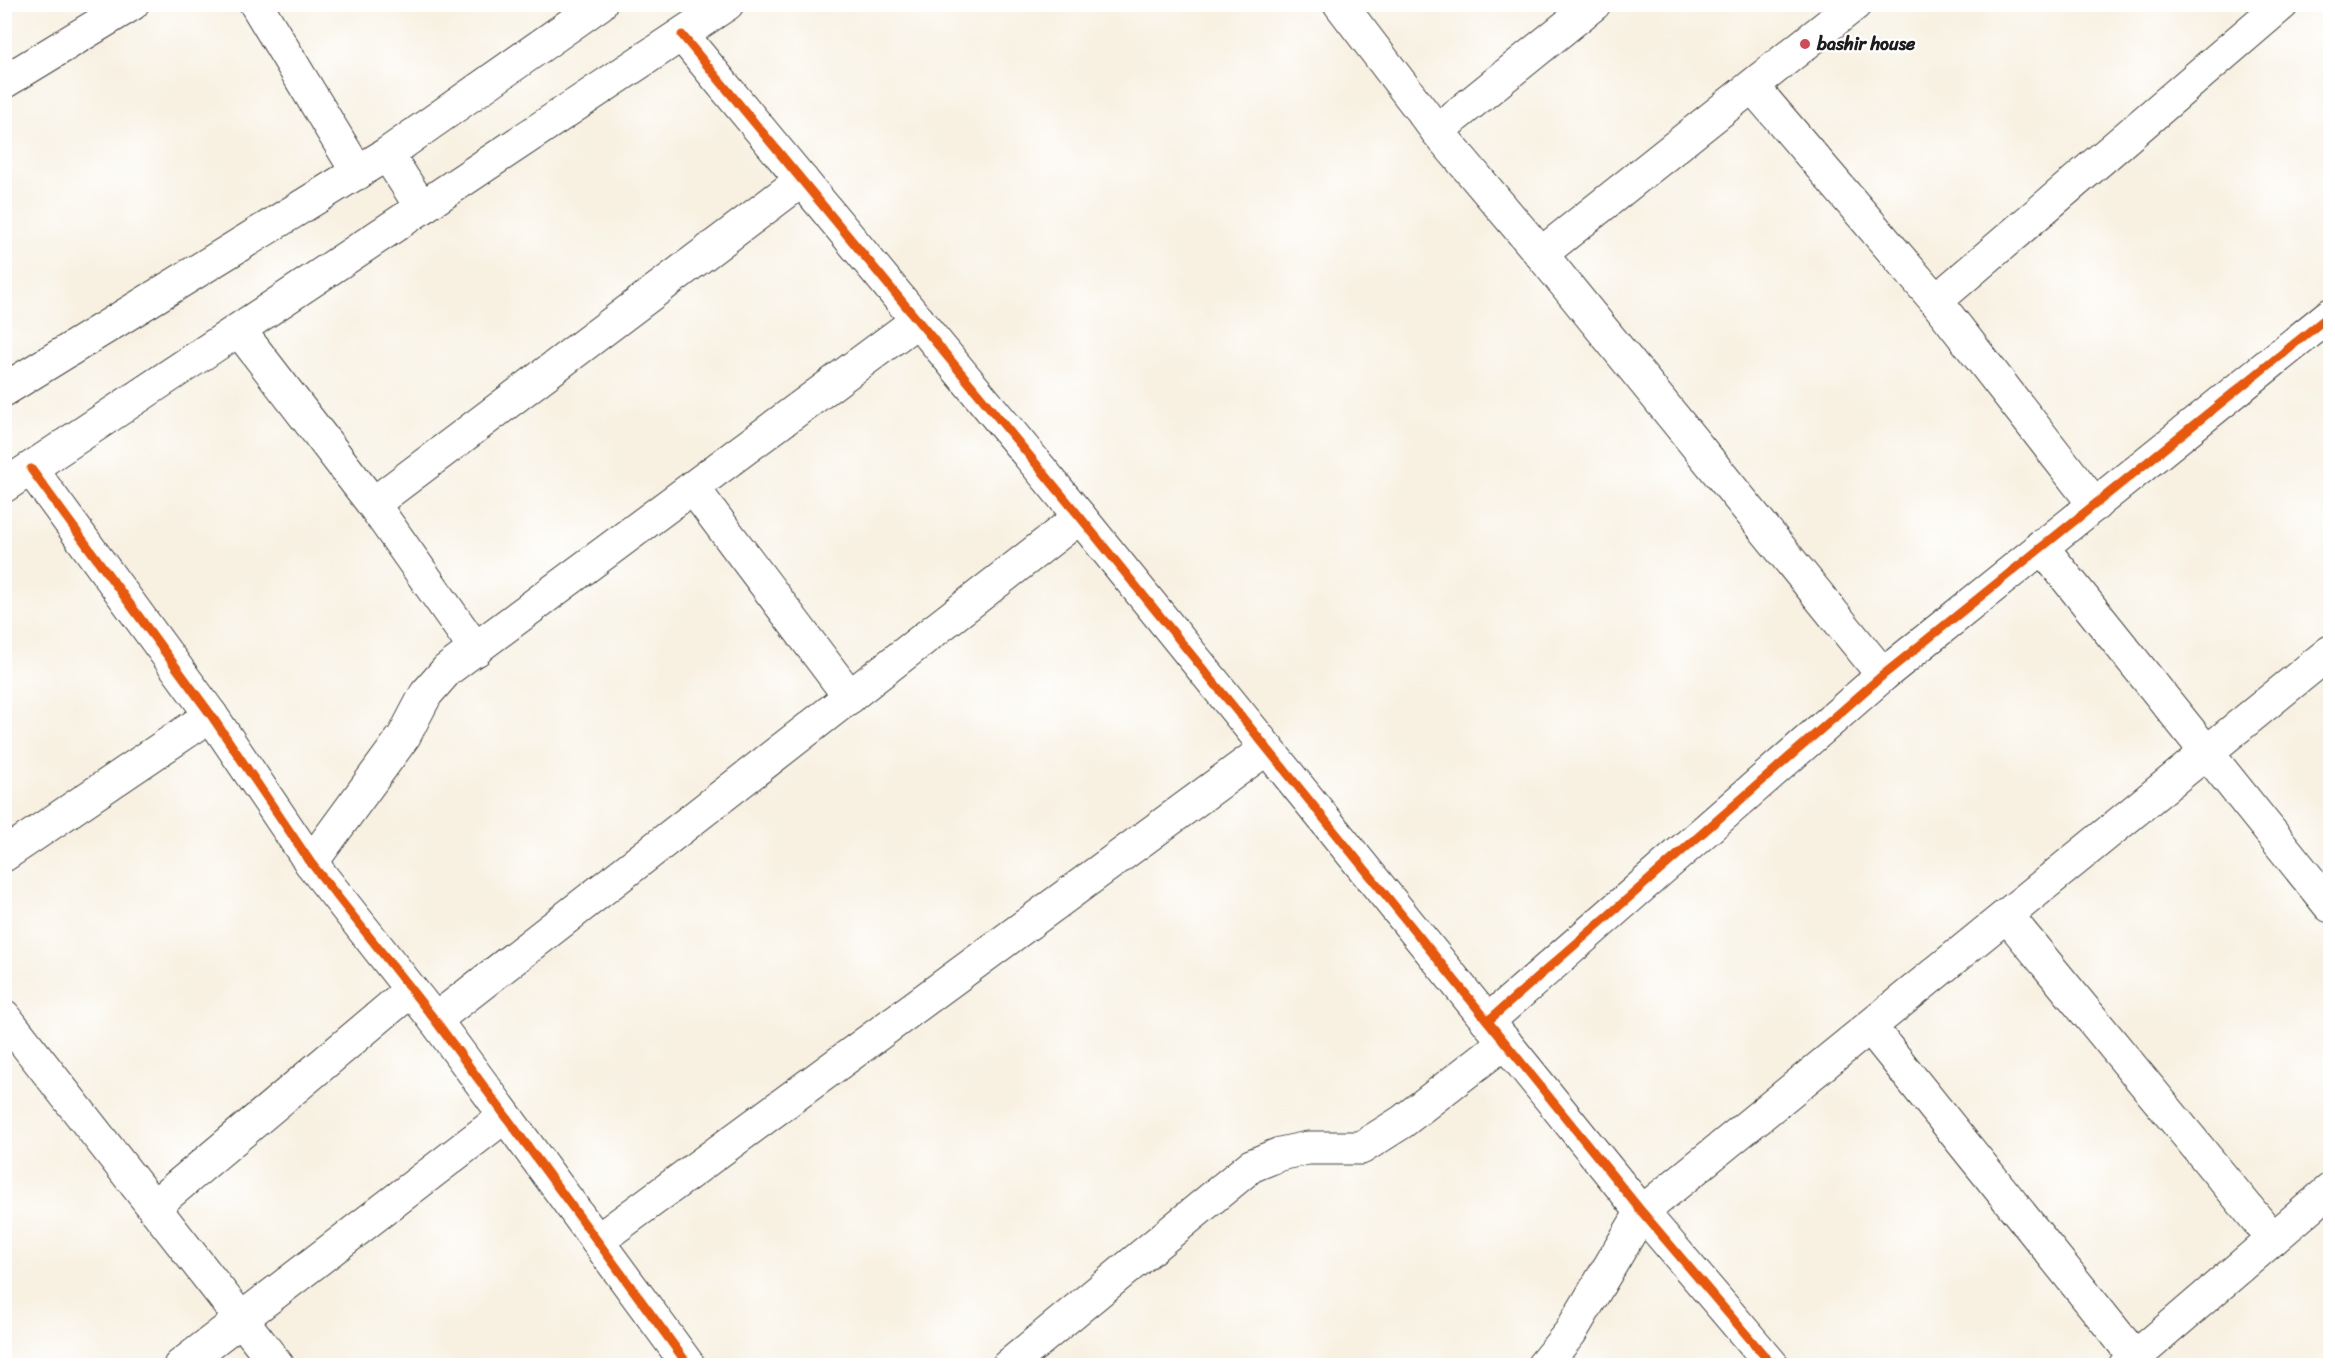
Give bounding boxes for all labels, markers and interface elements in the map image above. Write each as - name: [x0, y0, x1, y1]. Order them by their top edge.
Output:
- place label: bashir house: [1816, 28, 1916, 60]
- marker: bashir house: [1798, 37, 1812, 51]

